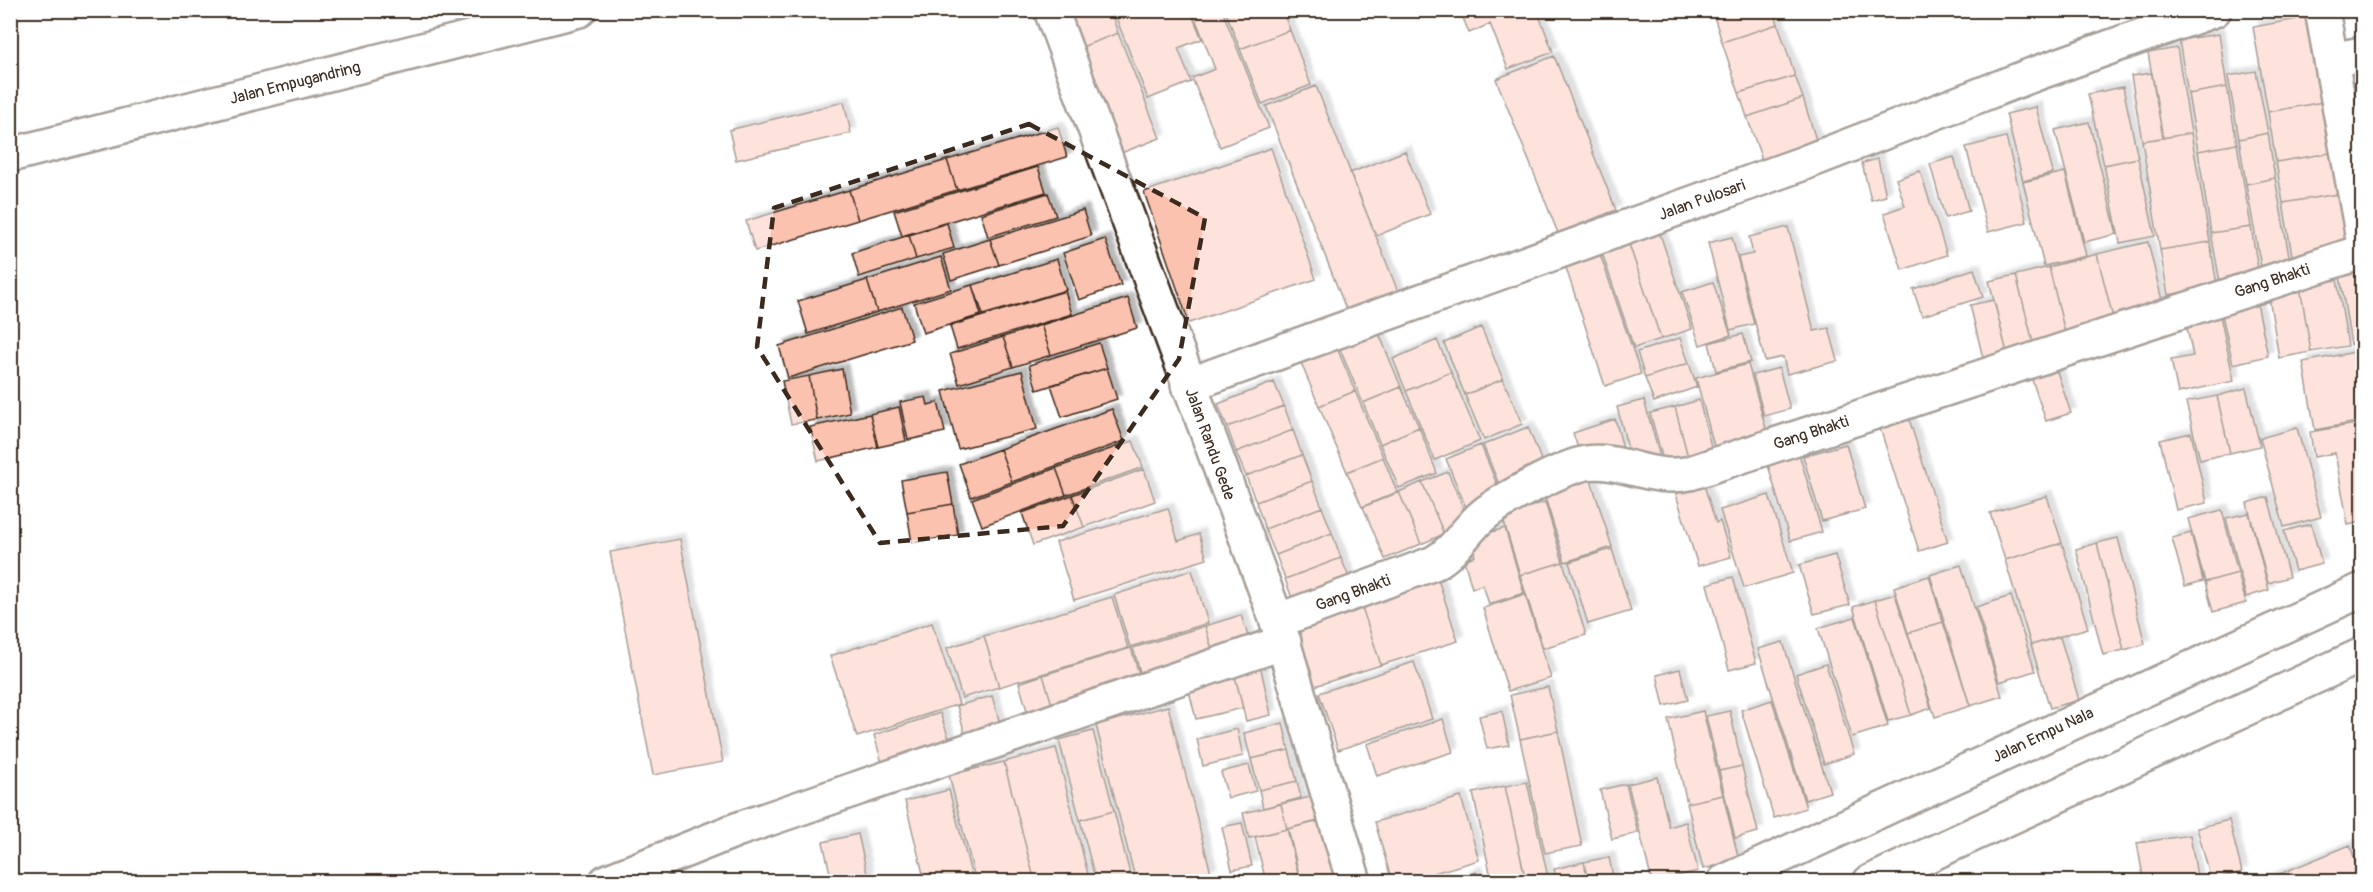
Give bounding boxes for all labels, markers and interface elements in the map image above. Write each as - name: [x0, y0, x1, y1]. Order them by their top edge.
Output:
- street label: Jalan Empugandring: [228, 57, 362, 109]
- street label: Jalan Pulosari: [1656, 175, 1748, 225]
- street label: Gang Bhakti: [2232, 259, 2312, 303]
- street label: Jalan Randu Gede: [1181, 385, 1240, 503]
- street label: Gang Bhakti: [1771, 411, 1851, 455]
- street label: Gang Bhakti: [1313, 570, 1393, 616]
- street label: Jalan Empu Nala: [1989, 703, 2097, 767]

